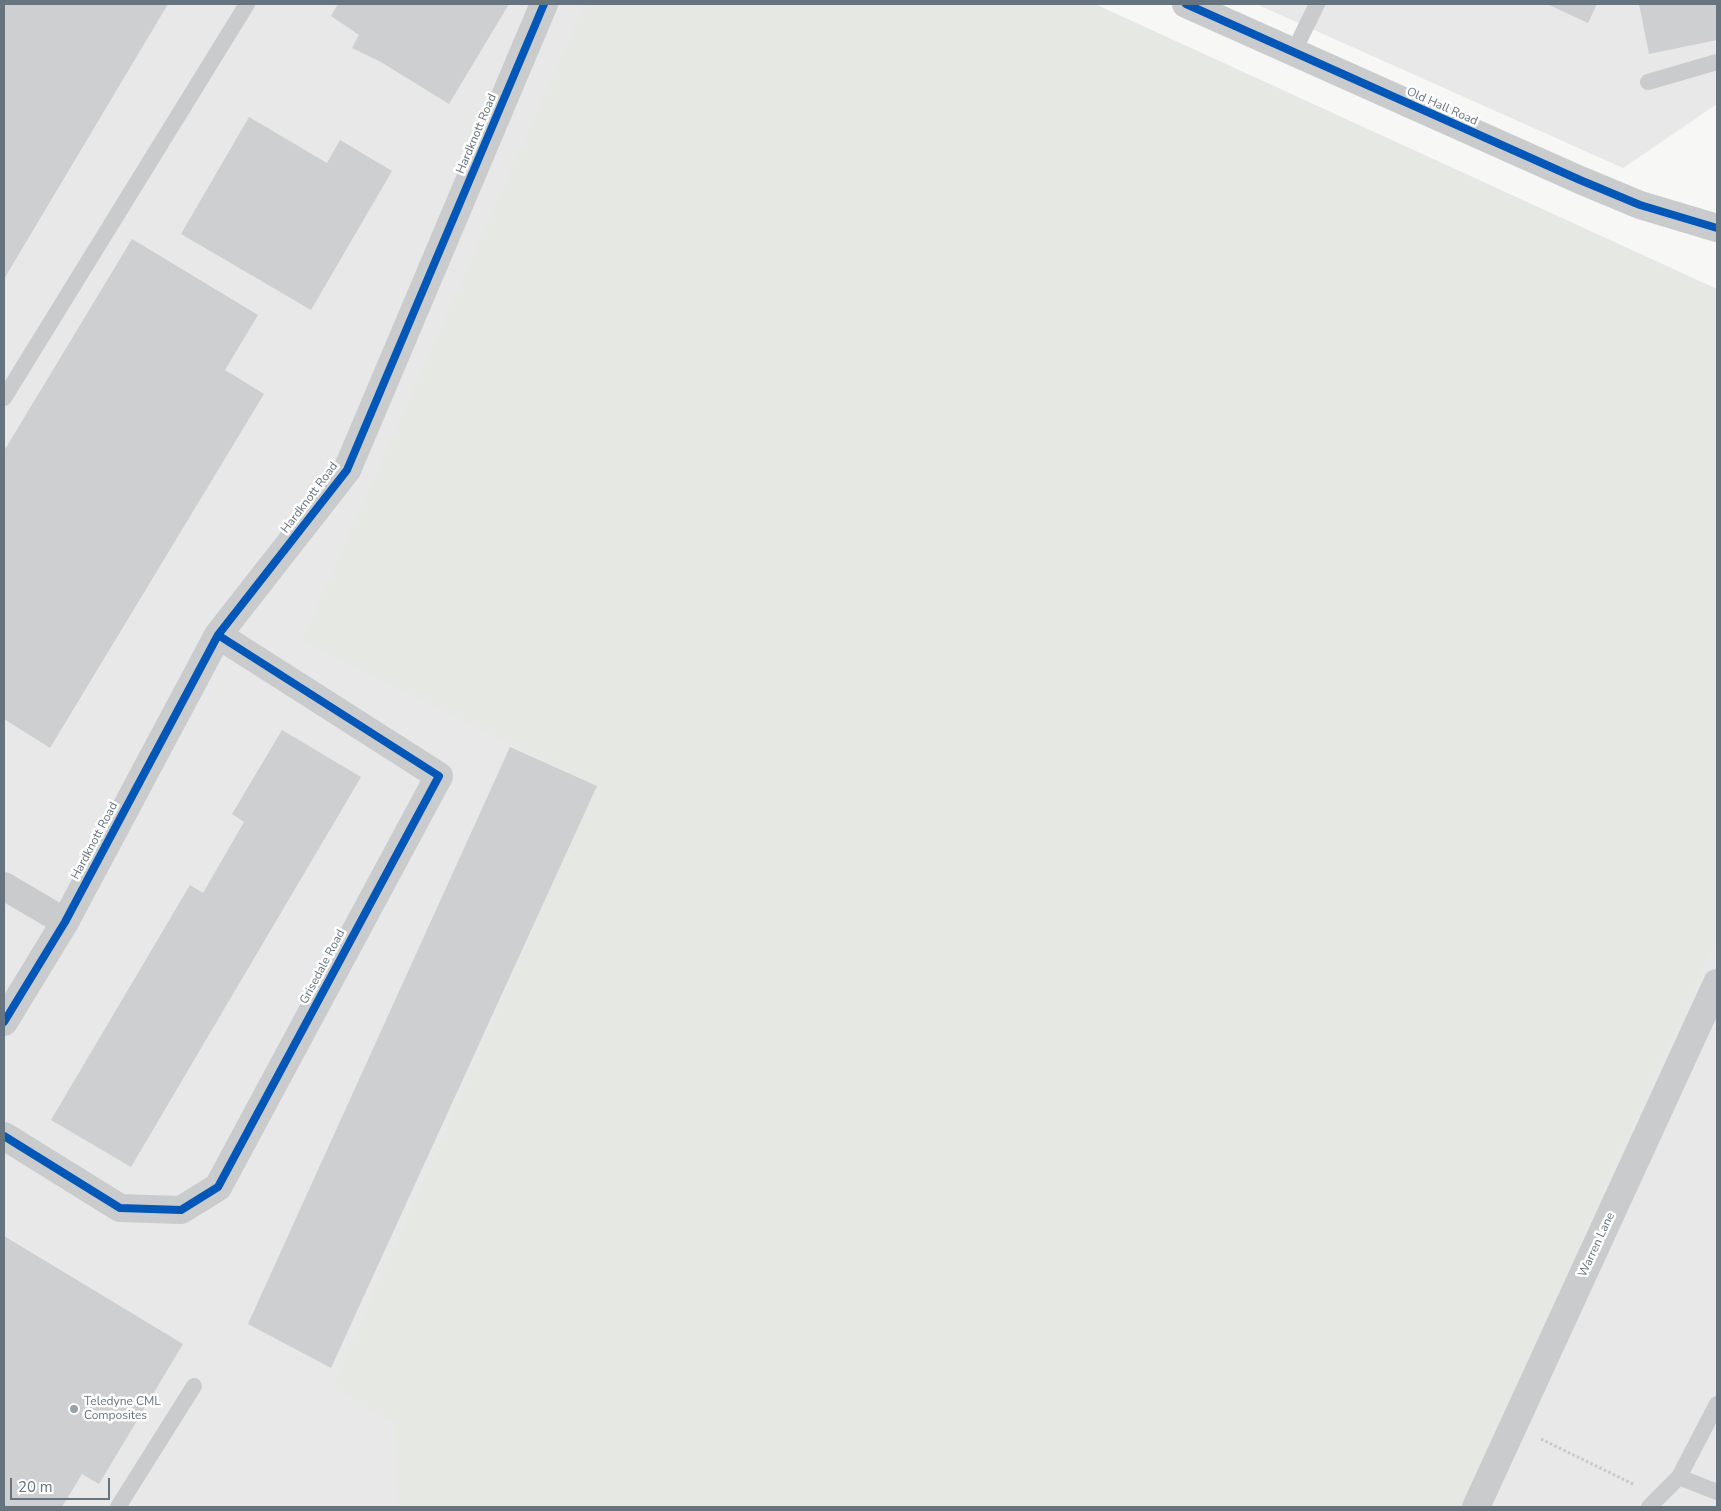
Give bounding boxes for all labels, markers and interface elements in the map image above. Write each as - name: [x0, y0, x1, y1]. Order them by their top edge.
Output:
- street label: Old Hall Road: [1404, 85, 1480, 129]
- street label: Hardknott Road: [454, 92, 500, 176]
- street label: Hardknott Road: [279, 460, 341, 536]
- street label: Hardknott Road: [69, 800, 121, 882]
- street label: Grisedale Road: [297, 927, 349, 1007]
- street label: Warren Lane: [1576, 1210, 1618, 1280]
- place label: Teledyne CML Composites: [84, 1395, 161, 1423]
- marker: Teledyne CML Composites: [68, 1403, 80, 1415]
- scale bar: [12, 1468, 112, 1500]
- text: 20 m: [18, 1477, 53, 1497]

